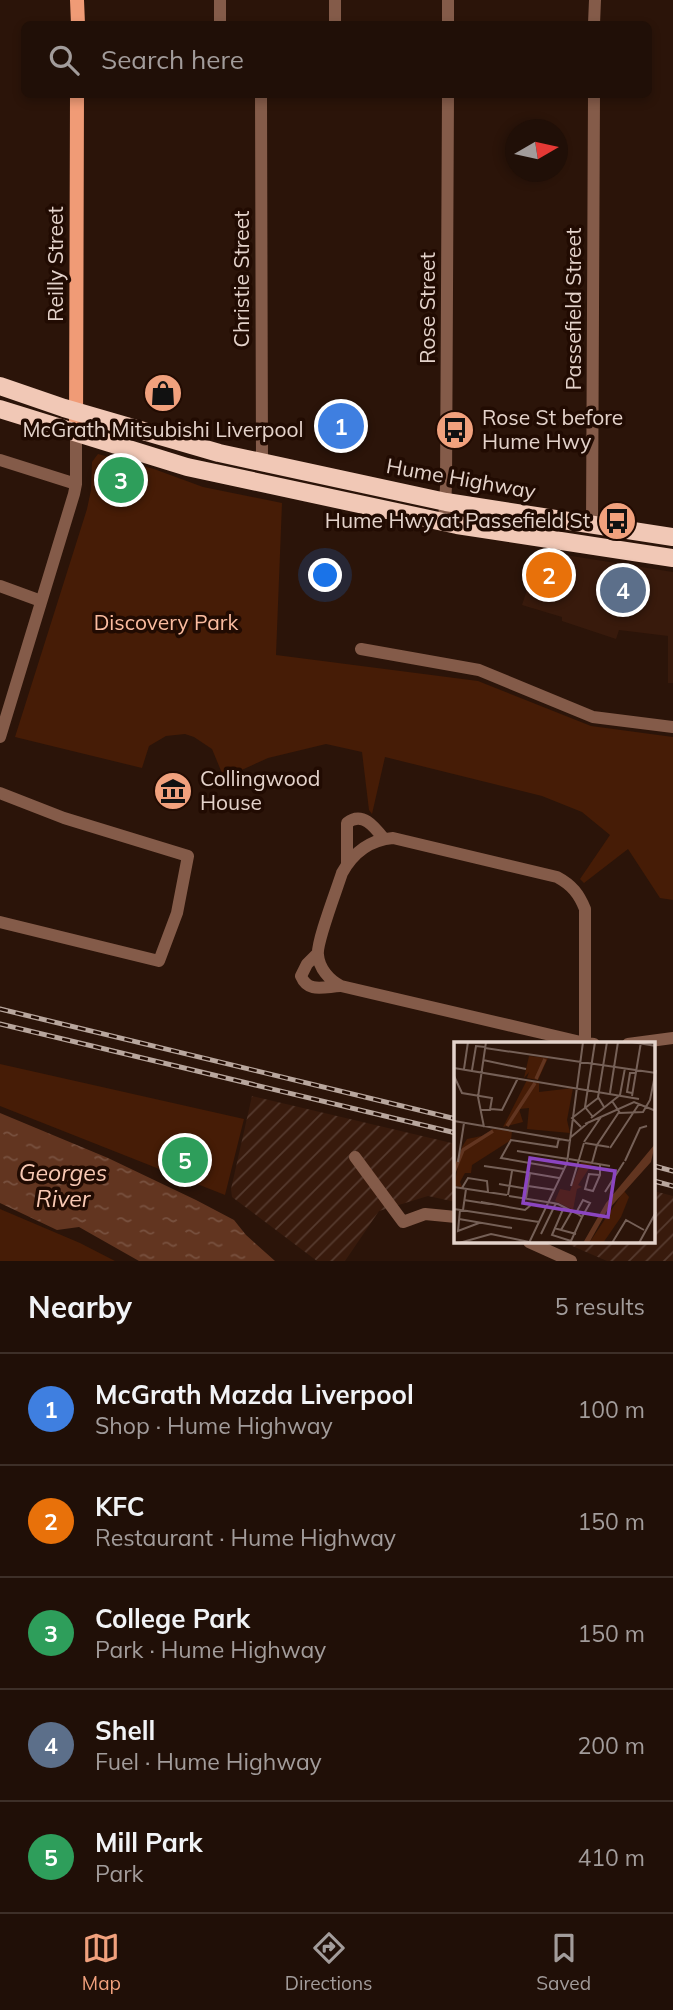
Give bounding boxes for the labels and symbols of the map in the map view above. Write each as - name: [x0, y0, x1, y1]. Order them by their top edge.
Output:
- north arrow: [505, 119, 568, 182]
- street label: Reilly Street: [42, 206, 68, 322]
- street label: Christie Street: [228, 211, 254, 347]
- street label: Passefield Street: [560, 228, 586, 390]
- street label: Rose Street: [414, 252, 440, 364]
- shop icon: McGrath Mitsubishi Liverpool: [142, 372, 184, 414]
- pin: 1: [318, 400, 364, 452]
- place label: Rose St before Hume Hwy: [482, 404, 623, 454]
- bus stop icon: Rose St before Hume Hwy: [434, 409, 476, 451]
- place label: McGrath Mitsubishi Liverpool: [23, 416, 303, 442]
- street label: Hume Highway: [384, 452, 538, 504]
- pin: 3: [98, 454, 144, 506]
- bus stop icon: Hume Hwy at Passefield St: [596, 500, 638, 542]
- place label: Hume Hwy at Passefield St: [325, 507, 590, 533]
- pin: 2: [526, 549, 572, 601]
- your location: [308, 558, 342, 592]
- pin: 4: [600, 564, 646, 616]
- park label: Discovery Park: [94, 609, 238, 635]
- place label: Collingwood House: [200, 765, 320, 815]
- museum icon: Collingwood House: [152, 770, 194, 812]
- inset map: [454, 1042, 656, 1244]
- pin: 5: [162, 1134, 208, 1186]
- water label: Georges River: [19, 1158, 107, 1213]

